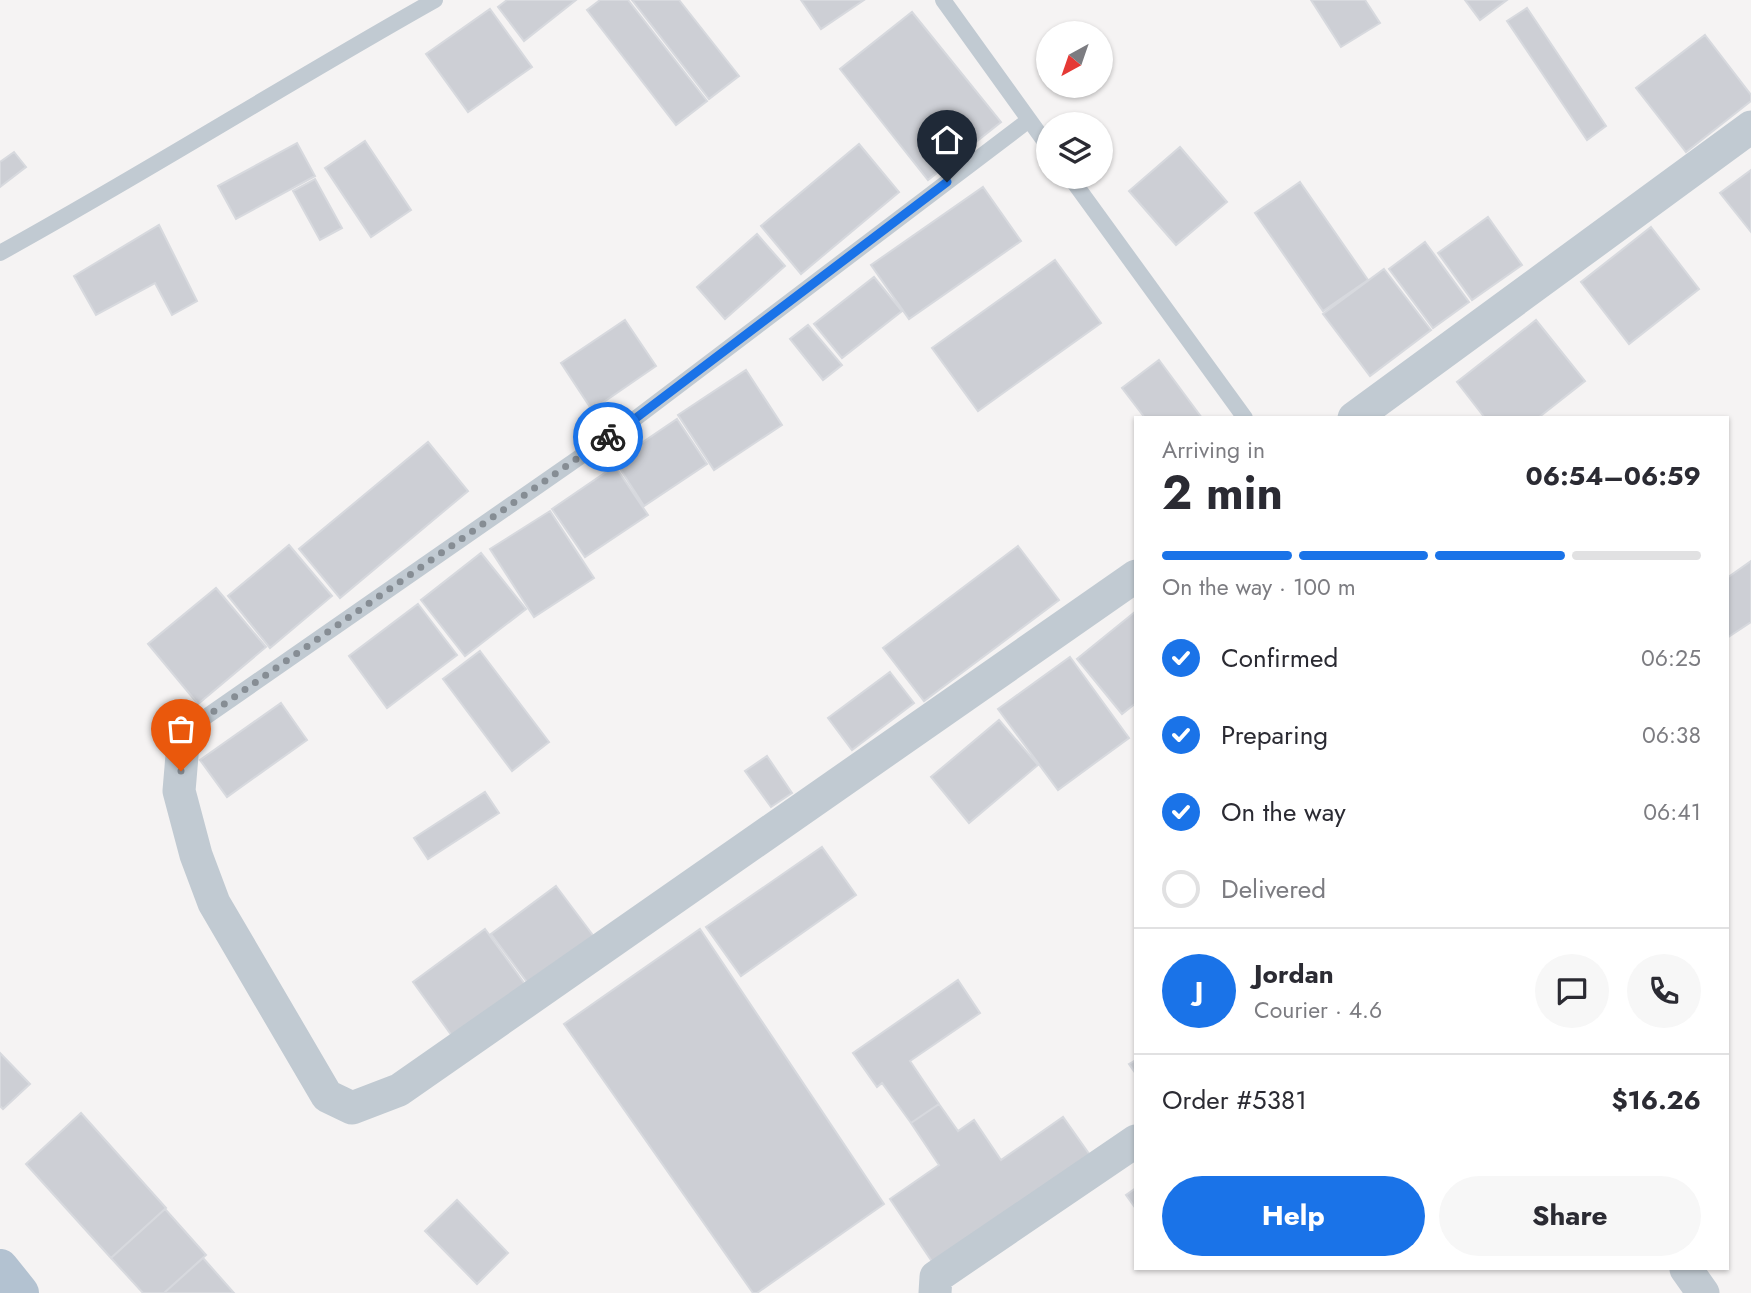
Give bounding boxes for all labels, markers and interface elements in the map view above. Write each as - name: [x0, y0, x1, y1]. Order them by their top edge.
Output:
- north arrow: [1036, 21, 1113, 98]
- map controls: [1036, 21, 1113, 189]
- pin: [917, 110, 977, 182]
- button: layers: [1036, 112, 1113, 189]
- icon: home: [928, 121, 966, 159]
- courier: [573, 402, 643, 472]
- icon: bike: [589, 418, 627, 456]
- text: Arriving in: [1162, 433, 1265, 467]
- text: 06:54–06:59: [1526, 457, 1701, 495]
- text: 2 min: [1162, 460, 1283, 526]
- text: On the way · 100 m: [1162, 570, 1356, 604]
- icon: check: [1162, 639, 1200, 677]
- text: Confirmed: [1221, 639, 1338, 677]
- text: 06:25: [1641, 641, 1701, 675]
- pin: [151, 699, 211, 771]
- icon: bag: [162, 710, 200, 748]
- icon: check: [1162, 716, 1200, 754]
- text: Preparing: [1221, 716, 1328, 754]
- text: 06:38: [1642, 718, 1701, 752]
- icon: check: [1162, 793, 1200, 831]
- text: On the way: [1221, 793, 1346, 831]
- text: 06:41: [1643, 795, 1701, 829]
- text: Delivered: [1221, 870, 1326, 908]
- button: chat: [1535, 954, 1609, 1028]
- button: phone: [1627, 954, 1701, 1028]
- text: Jordan: [1254, 955, 1334, 993]
- text: J: [1195, 972, 1203, 1010]
- text: Courier · 4.6: [1254, 993, 1382, 1027]
- text: Order #5381: [1162, 1081, 1307, 1119]
- text: $16.26: [1611, 1081, 1701, 1119]
- button: Help: [1162, 1176, 1425, 1256]
- button: Share: [1439, 1176, 1701, 1256]

